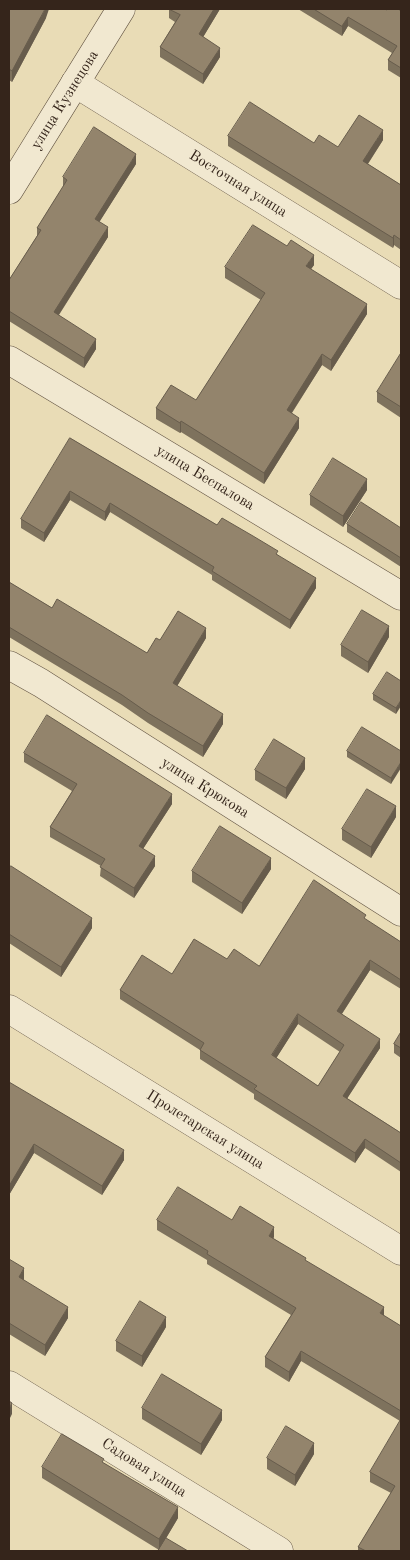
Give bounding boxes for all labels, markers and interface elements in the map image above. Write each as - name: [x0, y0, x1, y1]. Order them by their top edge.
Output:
- street label: улица Кузнецова: [27, 47, 103, 153]
- street label: Восточная улица: [186, 147, 290, 221]
- street label: улица Беспалова: [152, 441, 258, 515]
- street label: улица Крюкова: [157, 754, 253, 822]
- street label: Пролетарская улица: [143, 1086, 267, 1174]
- street label: Садовая улица: [98, 1435, 190, 1501]

